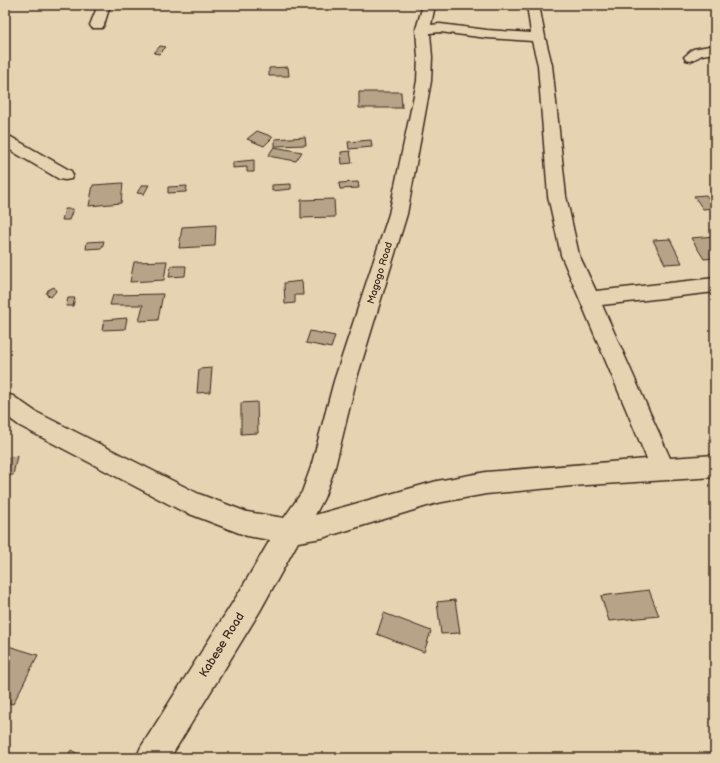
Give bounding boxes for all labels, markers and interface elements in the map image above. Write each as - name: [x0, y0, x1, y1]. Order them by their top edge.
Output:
- street label: Magogo Road: [365, 240, 395, 305]
- street label: Kabese Road: [196, 610, 248, 680]

